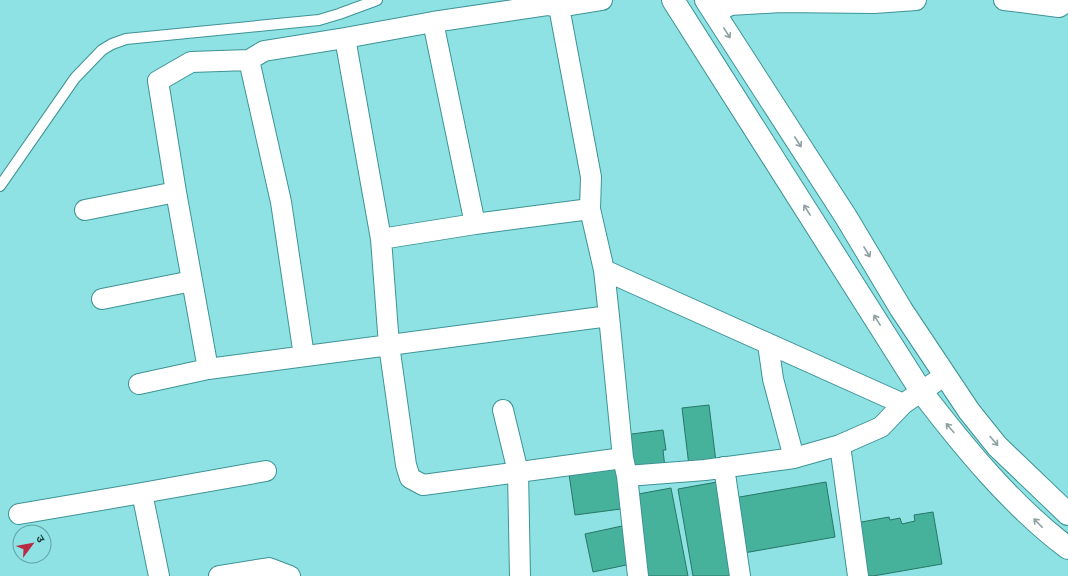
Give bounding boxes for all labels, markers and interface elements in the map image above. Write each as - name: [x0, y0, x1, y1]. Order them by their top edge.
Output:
- one-way arrow: [723, 27, 731, 38]
- one-way arrow: [794, 136, 802, 147]
- one-way arrow: [803, 204, 811, 216]
- one-way arrow: [864, 246, 872, 258]
- one-way arrow: [872, 314, 880, 326]
- one-way arrow: [945, 422, 954, 433]
- one-way arrow: [989, 436, 998, 447]
- one-way arrow: [1033, 518, 1043, 528]
- north arrow: [12, 524, 52, 564]
- text: उ: [33, 532, 48, 546]

